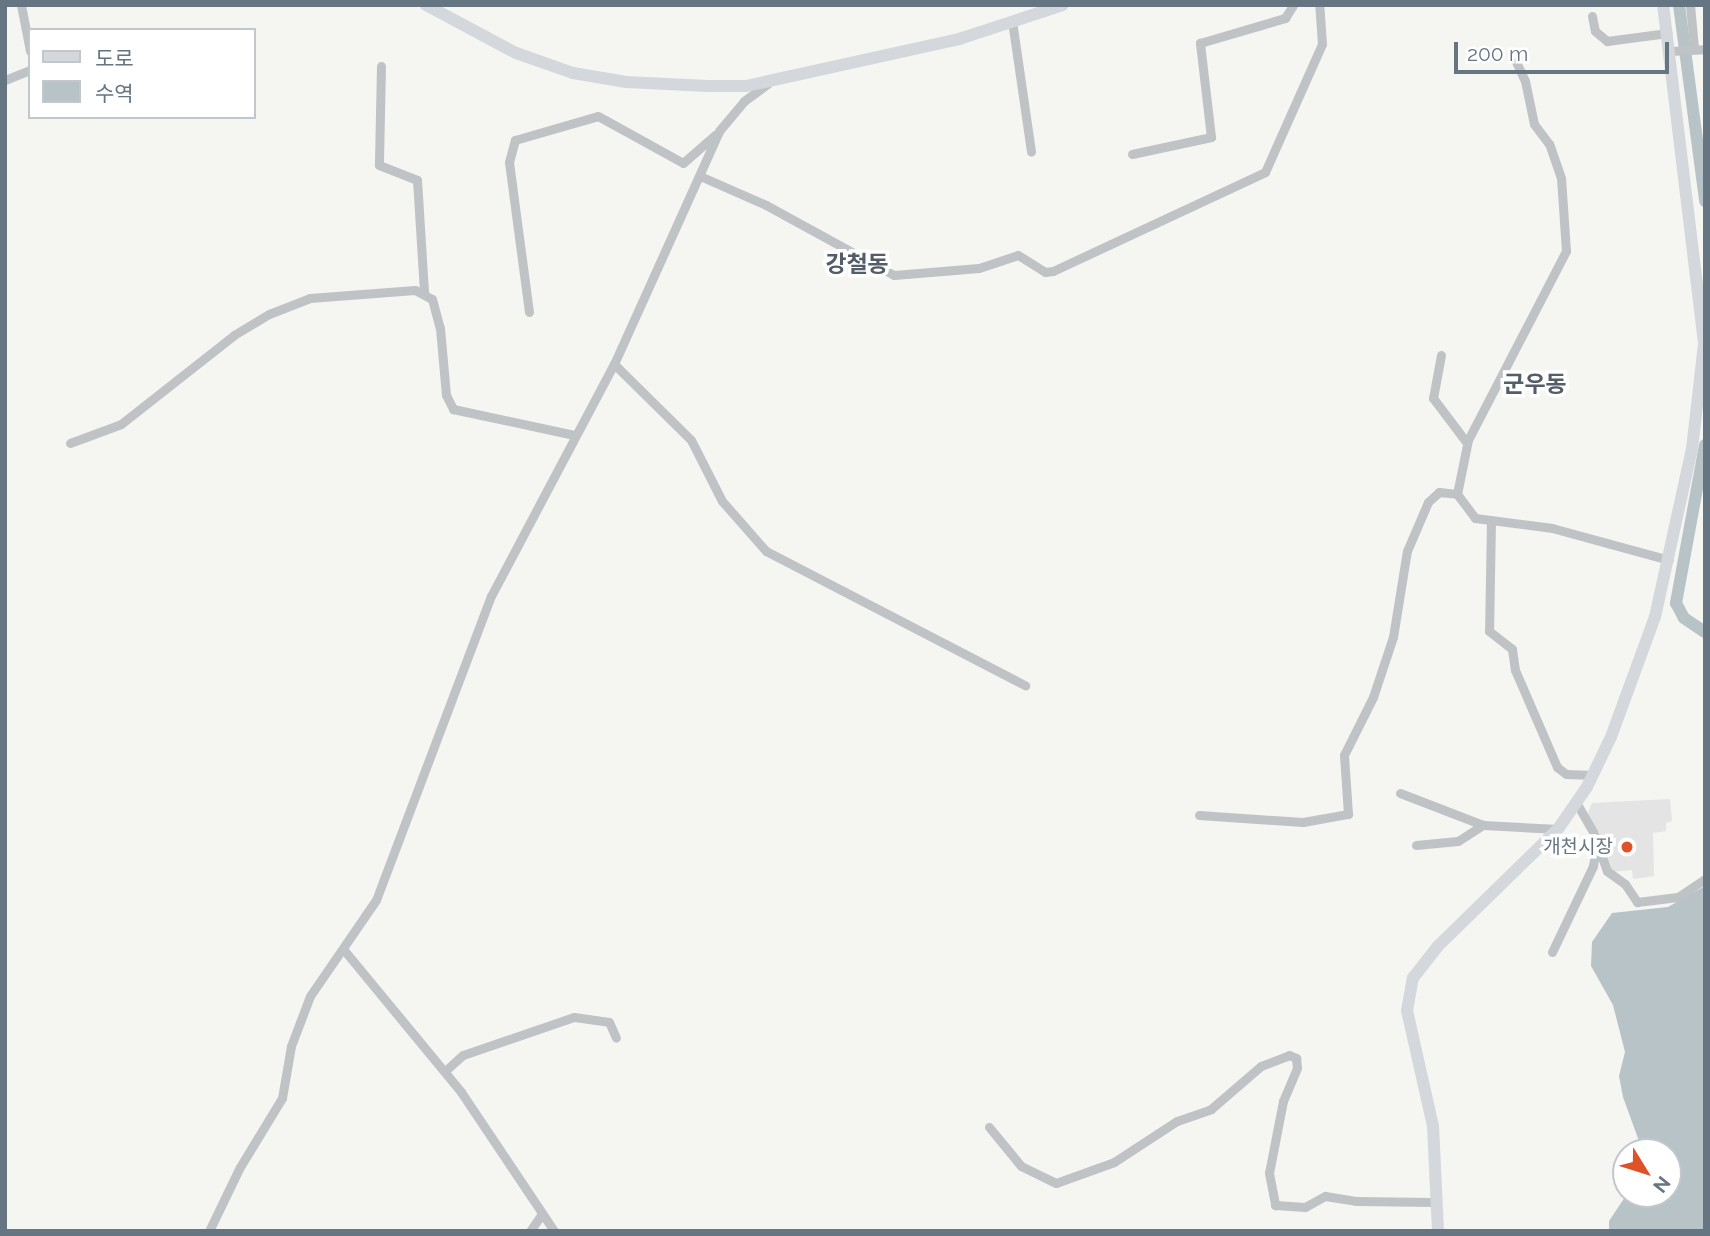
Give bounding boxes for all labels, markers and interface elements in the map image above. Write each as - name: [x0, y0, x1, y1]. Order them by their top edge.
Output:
- legend: [28, 28, 256, 119]
- scale bar: [1458, 28, 1673, 72]
- text: 200 m: [1467, 41, 1528, 66]
- text: 도로: [95, 46, 134, 71]
- text: 수역: [95, 81, 134, 106]
- district label: 강철동: [825, 250, 889, 278]
- district label: 군우동: [1503, 370, 1567, 398]
- place label: 개천시장: [1543, 836, 1613, 858]
- marker: 개천시장: [1619, 839, 1635, 855]
- north arrow: [1612, 1138, 1682, 1208]
- text: N: [1649, 1172, 1675, 1197]

